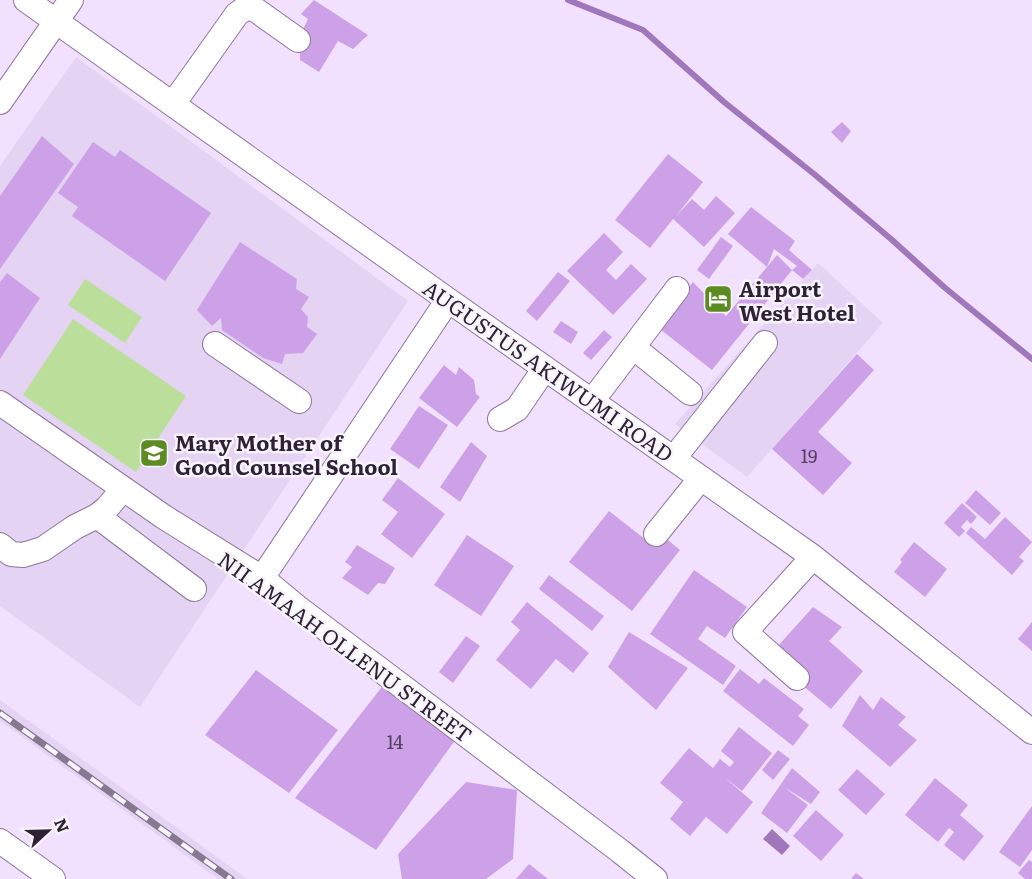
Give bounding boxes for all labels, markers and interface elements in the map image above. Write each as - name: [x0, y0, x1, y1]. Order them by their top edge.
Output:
- street label: AUGUSTUS AKIWUMI ROAD: [418, 271, 680, 469]
- place label: Airport West Hotel: [739, 272, 855, 327]
- hotel icon: Airport West Hotel: [702, 283, 734, 315]
- place label: Mary Mother of Good Counsel School: [175, 426, 398, 481]
- school or university icon: Mary Mother of Good Counsel School: [138, 437, 170, 469]
- house number: 19: [801, 442, 817, 469]
- street label: NII AMAAH OLLENU STREET: [213, 543, 479, 749]
- house number: 14: [387, 728, 403, 755]
- north arrow: [18, 801, 78, 861]
- text: N: [49, 814, 76, 836]

